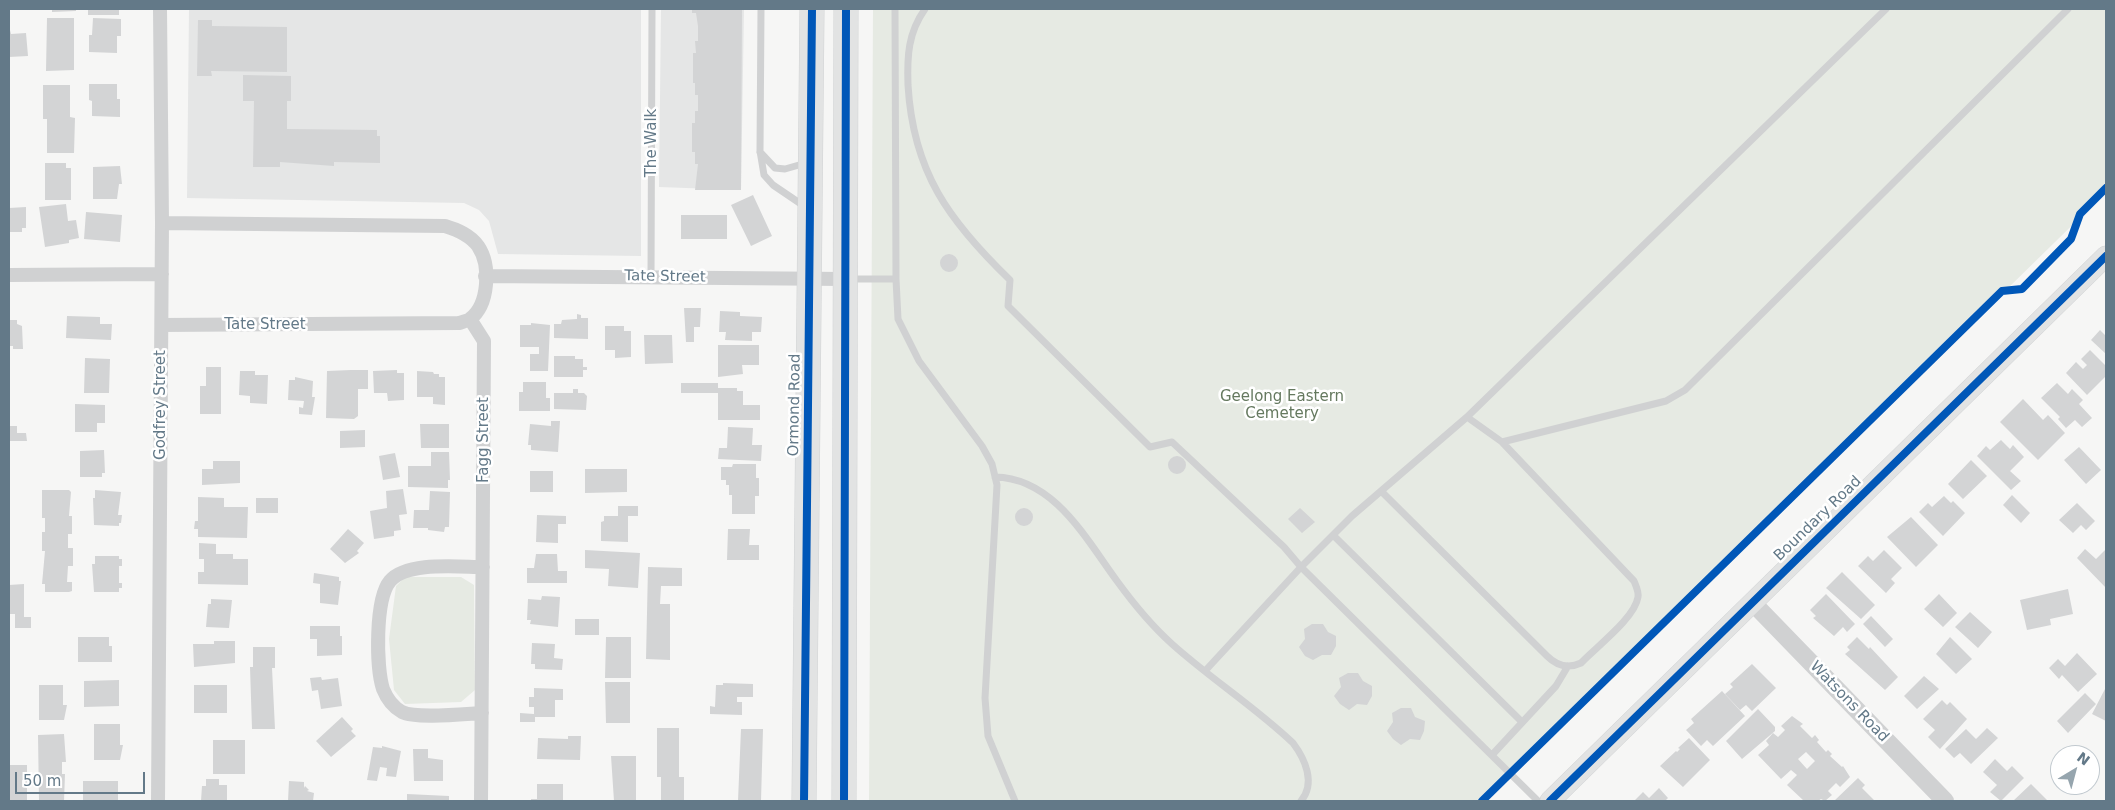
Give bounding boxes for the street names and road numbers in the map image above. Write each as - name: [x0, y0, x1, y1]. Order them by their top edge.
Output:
- street label: The Walk: [643, 109, 661, 177]
- street label: Tate Street: [624, 267, 706, 287]
- street label: Tate Street: [224, 316, 306, 334]
- street label: Godfrey Street: [152, 350, 170, 460]
- street label: Ormond Road: [785, 353, 805, 457]
- street label: Fagg Street: [475, 397, 493, 483]
- street label: Boundary Road: [1771, 473, 1865, 565]
- street label: Watsons Road: [1806, 658, 1892, 746]

